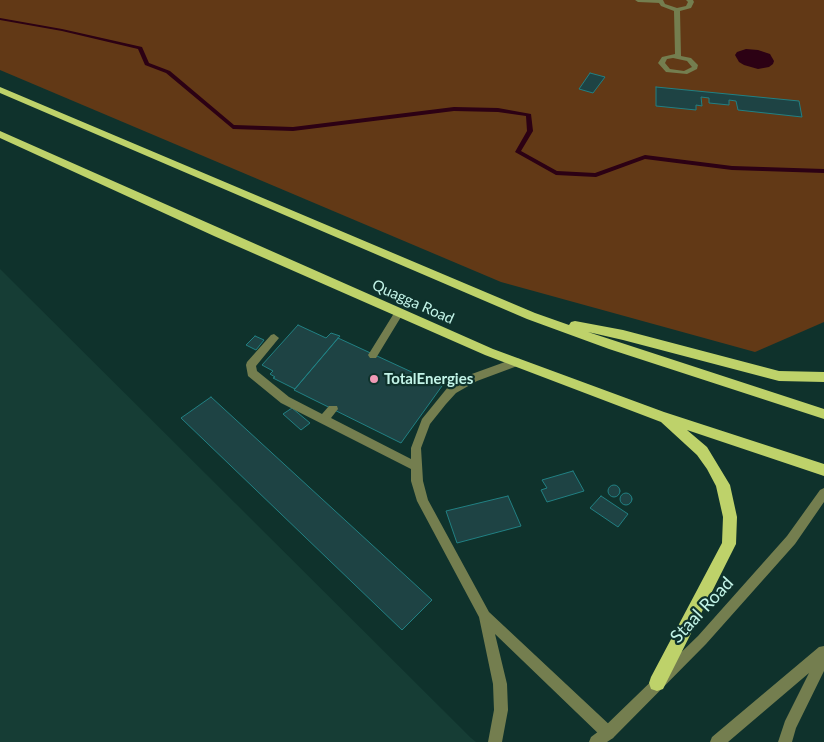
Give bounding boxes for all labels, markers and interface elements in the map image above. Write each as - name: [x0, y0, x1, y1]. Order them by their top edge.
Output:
- street label: Quagga Road: [369, 276, 457, 328]
- place label: TotalEnergies: [384, 370, 473, 388]
- marker: TotalEnergies: [368, 373, 380, 385]
- street label: Staal Road: [666, 572, 738, 648]

